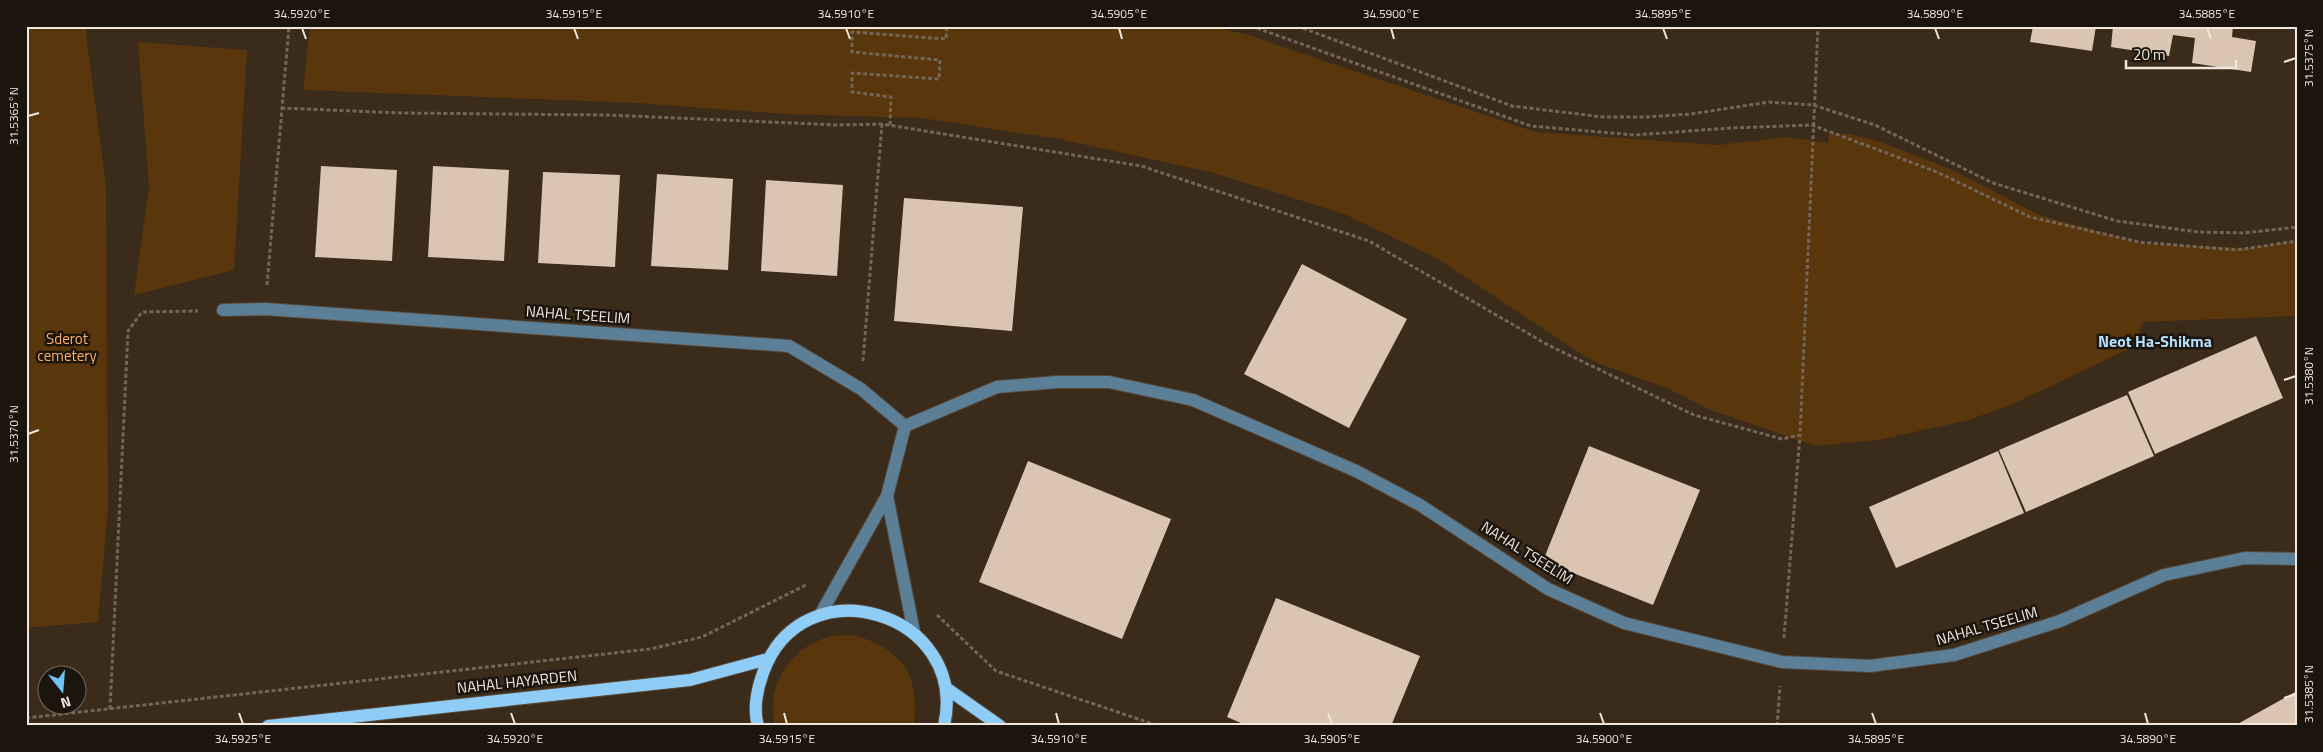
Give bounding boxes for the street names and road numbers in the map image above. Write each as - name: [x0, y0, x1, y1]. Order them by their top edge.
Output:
- street label: NAHAL TSEELIM: [525, 299, 631, 330]
- street label: NAHAL TSEELIM: [1477, 515, 1578, 590]
- street label: NAHAL TSEELIM: [1933, 600, 2040, 651]
- street label: NAHAL HAYARDEN: [456, 664, 578, 699]

